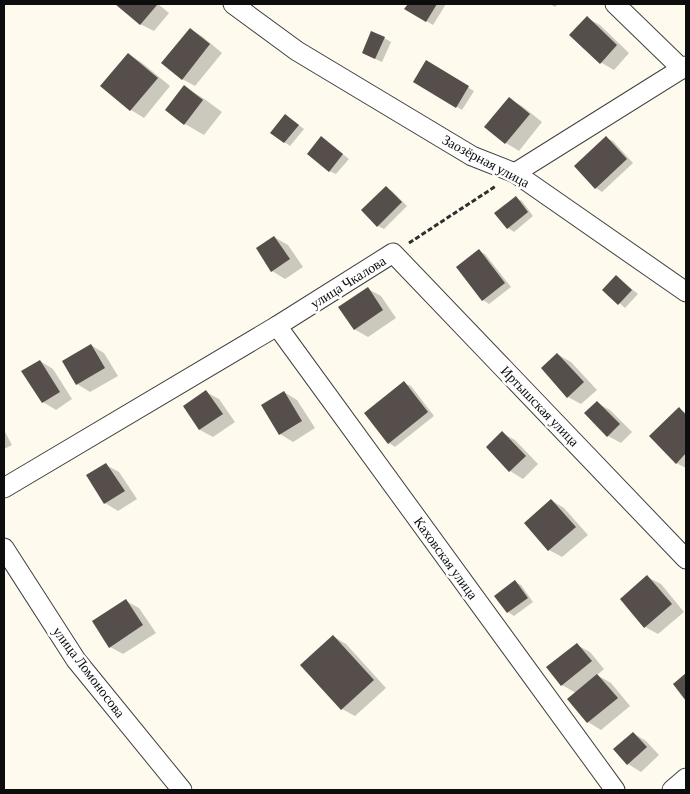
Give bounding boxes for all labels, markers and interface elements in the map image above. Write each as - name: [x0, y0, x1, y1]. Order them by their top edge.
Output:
- street label: Заозёрная улица: [440, 131, 533, 191]
- street label: улица Чкалова: [307, 252, 389, 312]
- street label: Иртышская улица: [497, 362, 583, 450]
- street label: Каховская улица: [411, 514, 482, 603]
- street label: улица Ломоносова: [50, 623, 129, 721]

